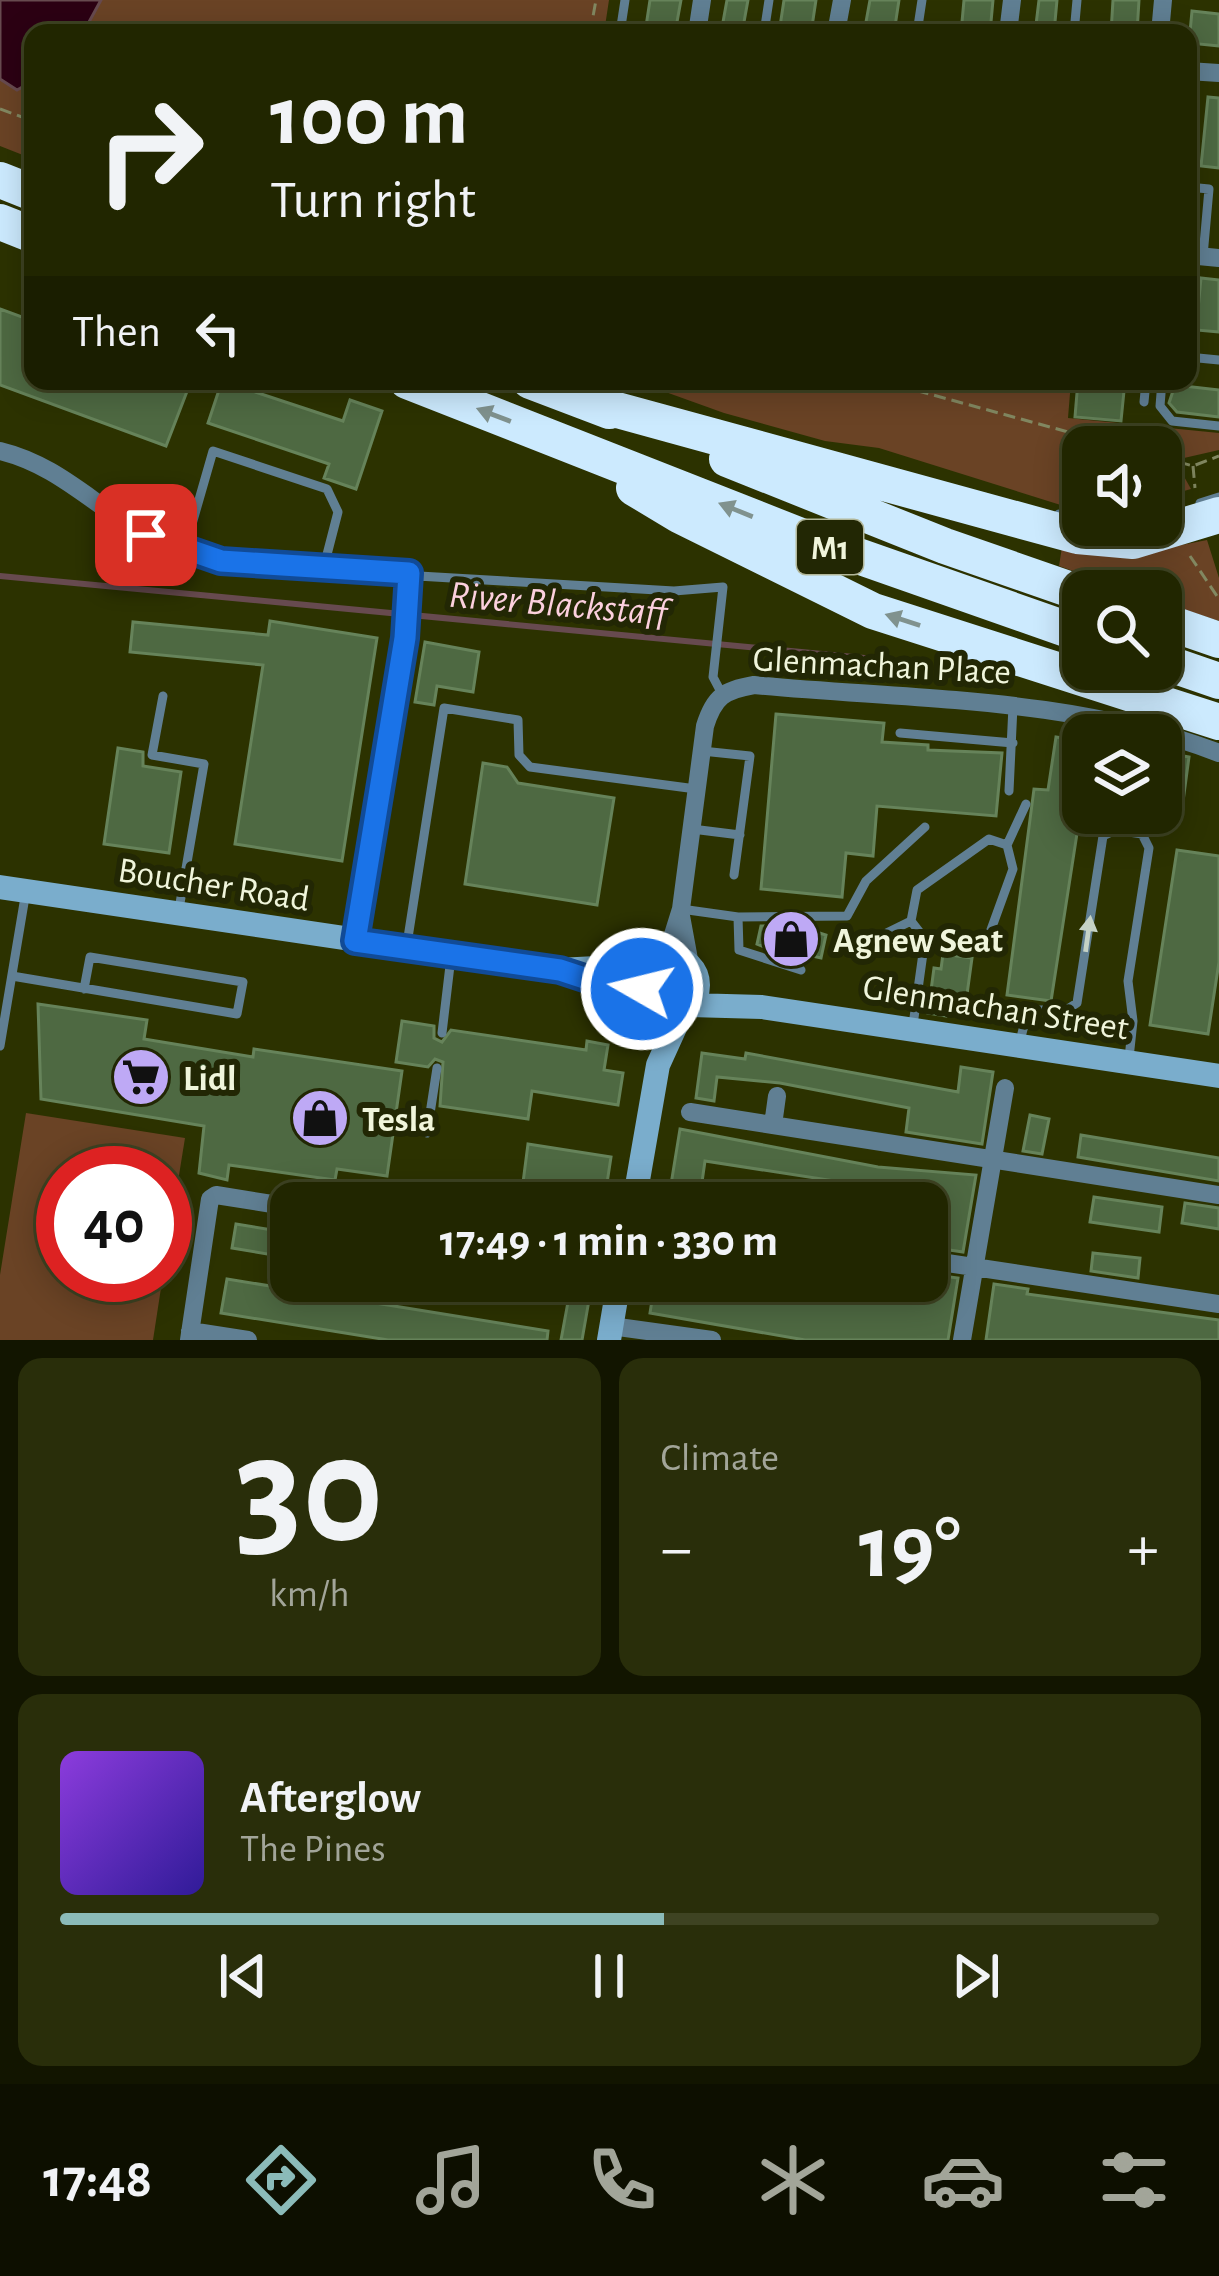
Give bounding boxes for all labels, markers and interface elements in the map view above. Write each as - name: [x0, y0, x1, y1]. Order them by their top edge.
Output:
- icon: right: [72, 72, 228, 228]
- text: 100 m: [270, 76, 468, 160]
- text: Turn right: [270, 174, 476, 228]
- icon: left: [185, 300, 251, 366]
- text: Then: [72, 310, 161, 355]
- one-way arrow: [476, 405, 512, 424]
- map controls: [1062, 426, 1182, 834]
- button: sound: [1062, 426, 1182, 546]
- pin: [95, 484, 197, 586]
- one-way arrow: [717, 500, 753, 519]
- icon: arrive: [113, 502, 179, 568]
- road number: M1: [797, 520, 863, 574]
- button: search: [1062, 570, 1182, 690]
- water label: River Blackstaff: [447, 576, 674, 634]
- one-way arrow: [884, 610, 921, 629]
- street label: Glenmachan Place: [752, 641, 1012, 691]
- button: layers: [1062, 714, 1182, 834]
- street label: Boucher Road: [115, 852, 312, 918]
- shop icon: Agnew Seat: [760, 908, 822, 970]
- one-way arrow: [1079, 915, 1098, 952]
- place label: Agnew Seat: [833, 923, 1003, 959]
- position arrow: [579, 926, 705, 1052]
- street label: Glenmachan Street: [860, 969, 1132, 1047]
- supermarket icon: Lidl: [110, 1046, 172, 1108]
- place label: Lidl: [183, 1061, 236, 1097]
- shop icon: Tesla: [289, 1087, 351, 1149]
- place label: Tesla: [362, 1102, 435, 1138]
- speed limit sign: 40: [36, 1146, 192, 1302]
- text: 17:49 · 1 min · 330 m: [440, 1219, 778, 1264]
- text: 30: [235, 1415, 384, 1571]
- text: Climate: [661, 1439, 779, 1478]
- text: 19°: [859, 1504, 961, 1594]
- text: −: [661, 1516, 692, 1582]
- text: +: [1127, 1516, 1159, 1582]
- text: km/h: [269, 1575, 349, 1614]
- text: Afterglow: [240, 1776, 421, 1821]
- text: The Pines: [240, 1830, 386, 1869]
- icon: previous: [210, 1943, 276, 2009]
- icon: pause: [576, 1943, 642, 2009]
- icon: next: [943, 1943, 1009, 2009]
- icon: directions: [239, 2138, 323, 2222]
- icon: music: [409, 2138, 493, 2222]
- icon: phone: [580, 2138, 664, 2222]
- icon: climate: [751, 2138, 835, 2222]
- icon: car: [921, 2138, 1005, 2222]
- icon: filters: [1092, 2138, 1176, 2222]
- text: 17:48: [43, 2153, 152, 2207]

